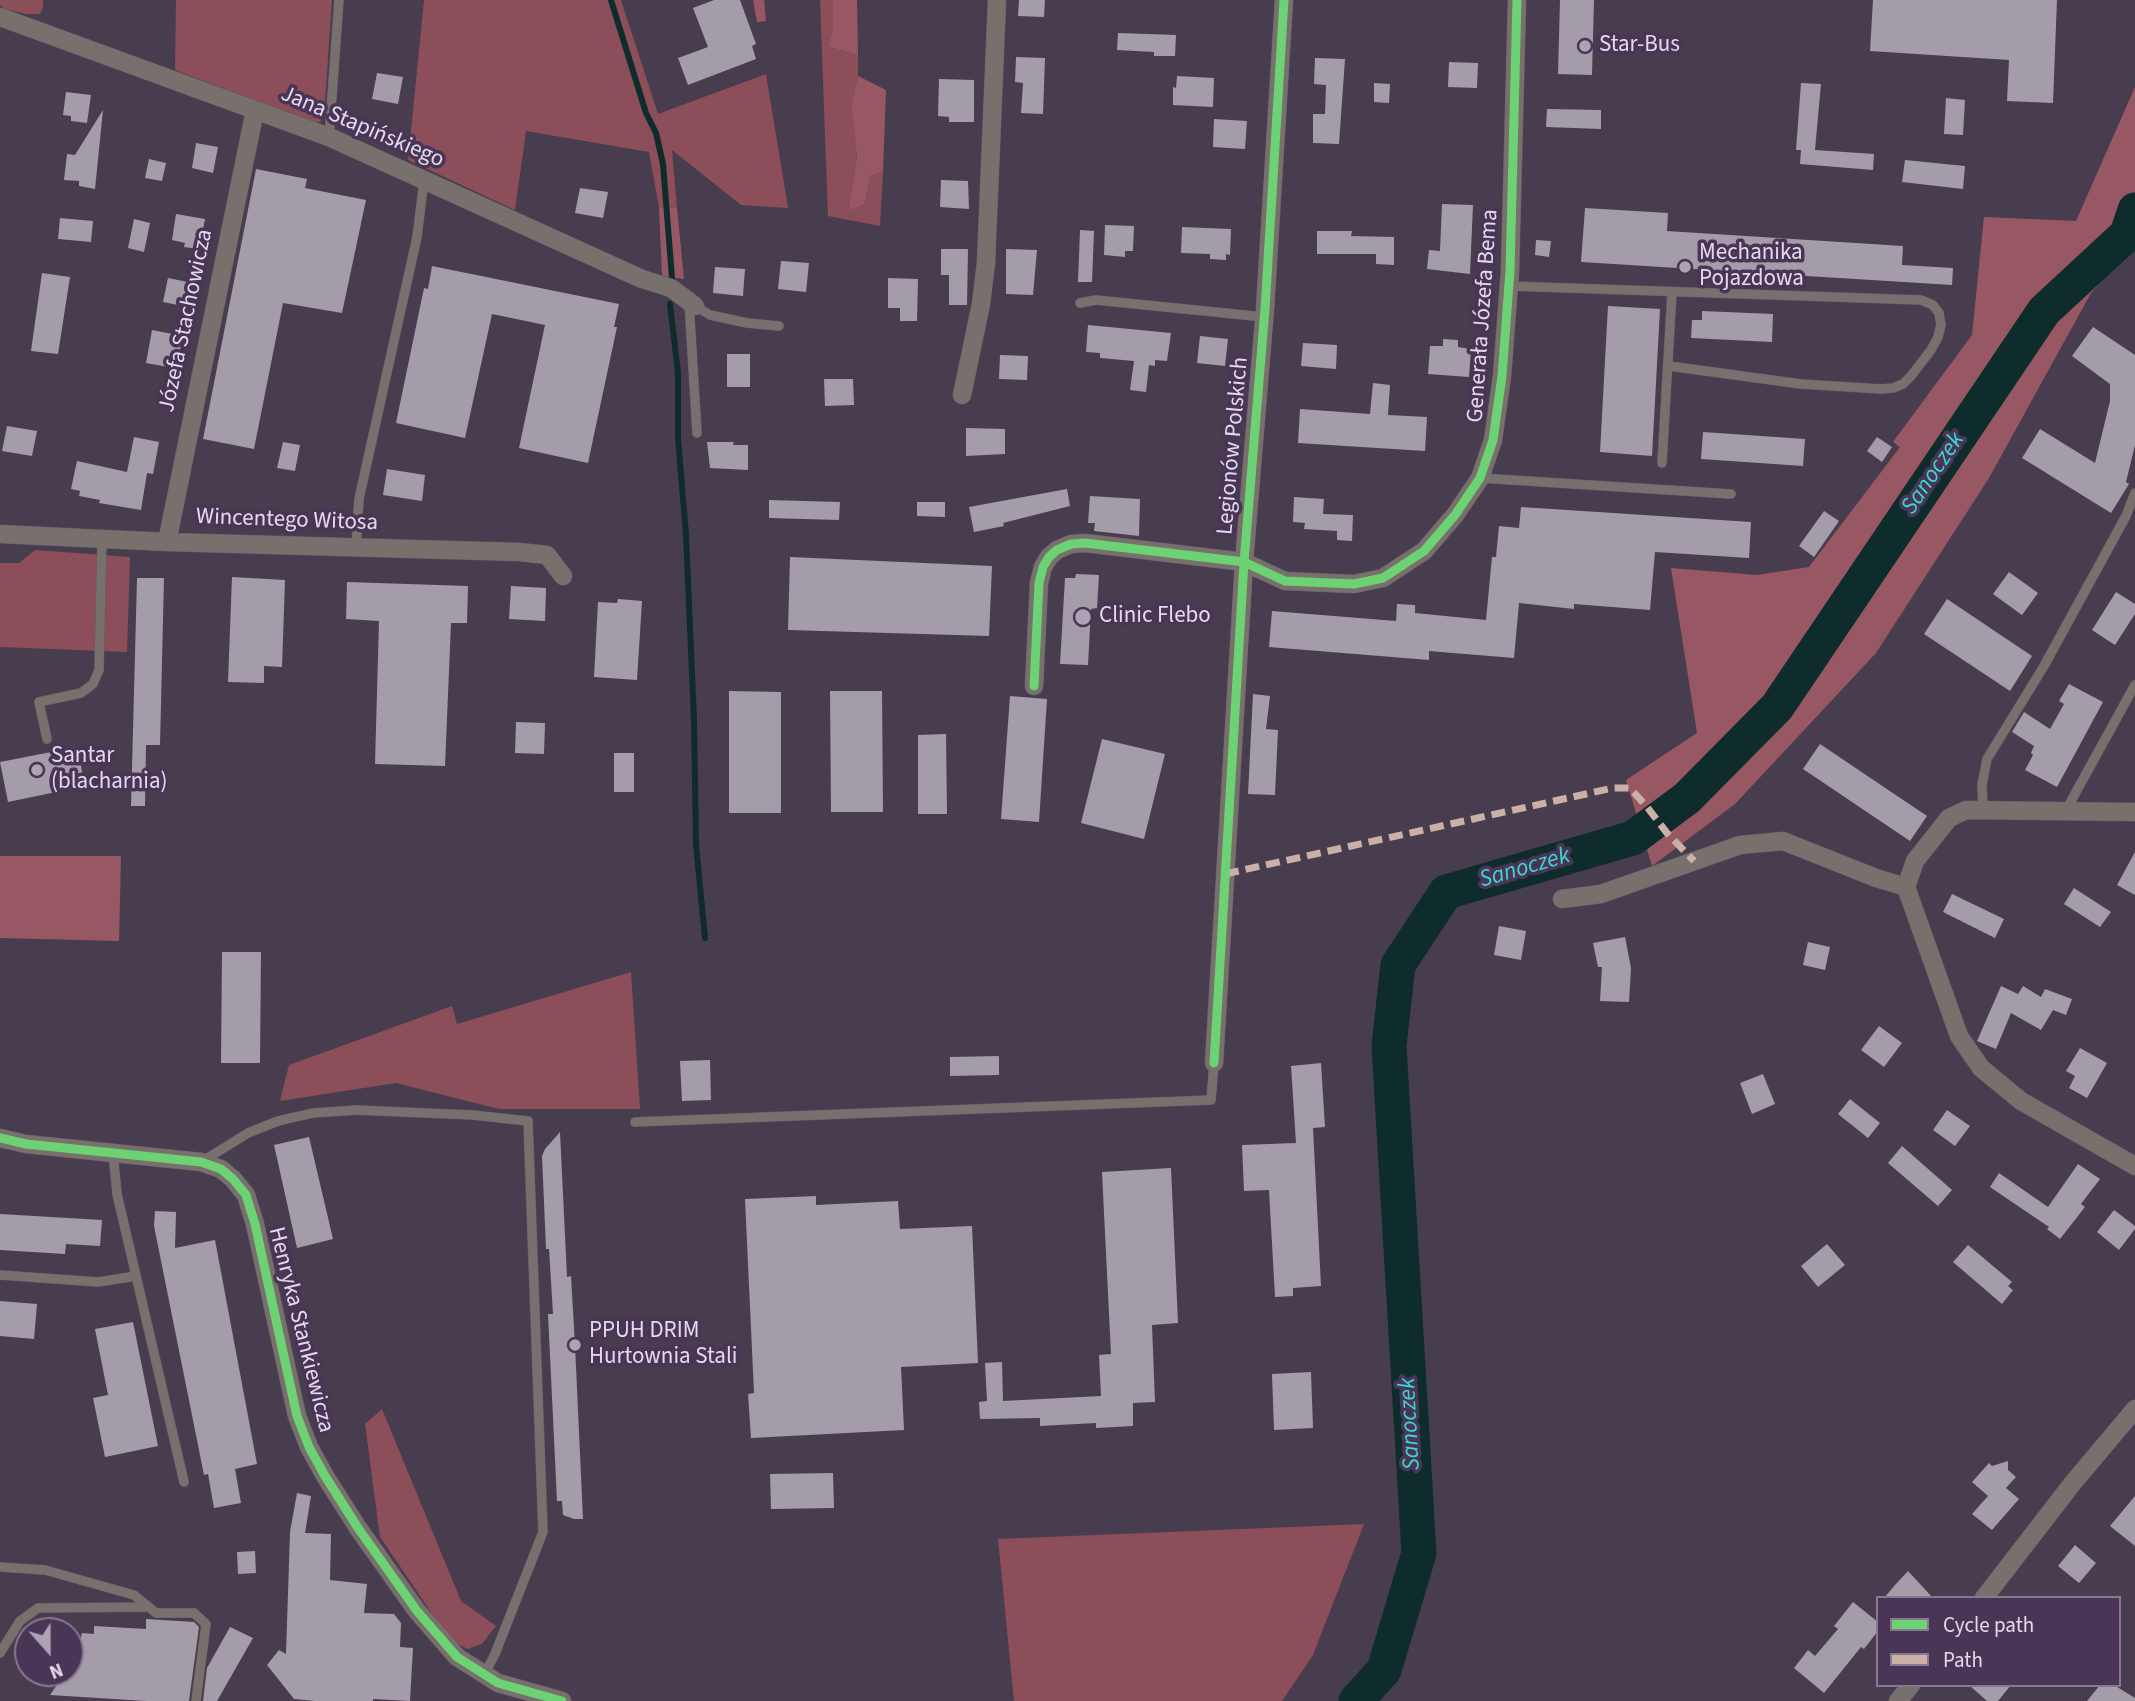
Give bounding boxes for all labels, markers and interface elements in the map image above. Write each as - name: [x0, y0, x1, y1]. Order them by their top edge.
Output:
- place label: Star-Bus: [1599, 32, 1680, 60]
- marker: Star-Bus: [1577, 38, 1593, 54]
- street label: Jana Stapińskiego: [276, 81, 448, 175]
- street label: Generała Józefa Bema: [1463, 208, 1505, 424]
- street label: Józefa Stachowicza: [154, 227, 220, 415]
- place label: Mechanika Pojazdowa: [1699, 240, 1804, 294]
- marker: Mechanika Pojazdowa: [1677, 259, 1693, 275]
- street label: Legionów Polskich: [1212, 356, 1256, 536]
- water label: Sanoczek: [1896, 427, 1972, 521]
- street label: Wincentego Witosa: [196, 504, 378, 538]
- place label: Clinic Flebo: [1099, 603, 1211, 631]
- marker: Clinic Flebo: [1073, 607, 1093, 627]
- place label: Santar (blacharnia): [51, 743, 168, 797]
- marker: Santar (blacharnia): [29, 762, 45, 778]
- water label: Sanoczek: [1476, 842, 1574, 896]
- street label: Henryka Stankiewicza: [261, 1224, 339, 1436]
- place label: PPUH DRIM Hurtownia Stali: [589, 1318, 737, 1372]
- marker: PPUH DRIM Hurtownia Stali: [567, 1337, 583, 1353]
- water label: Sanoczek: [1394, 1377, 1428, 1471]
- legend: [1876, 1596, 2121, 1687]
- text: Cycle path: [1943, 1610, 2034, 1640]
- north arrow: [14, 1617, 84, 1687]
- text: Path: [1943, 1645, 1983, 1675]
- text: N: [45, 1655, 67, 1685]

